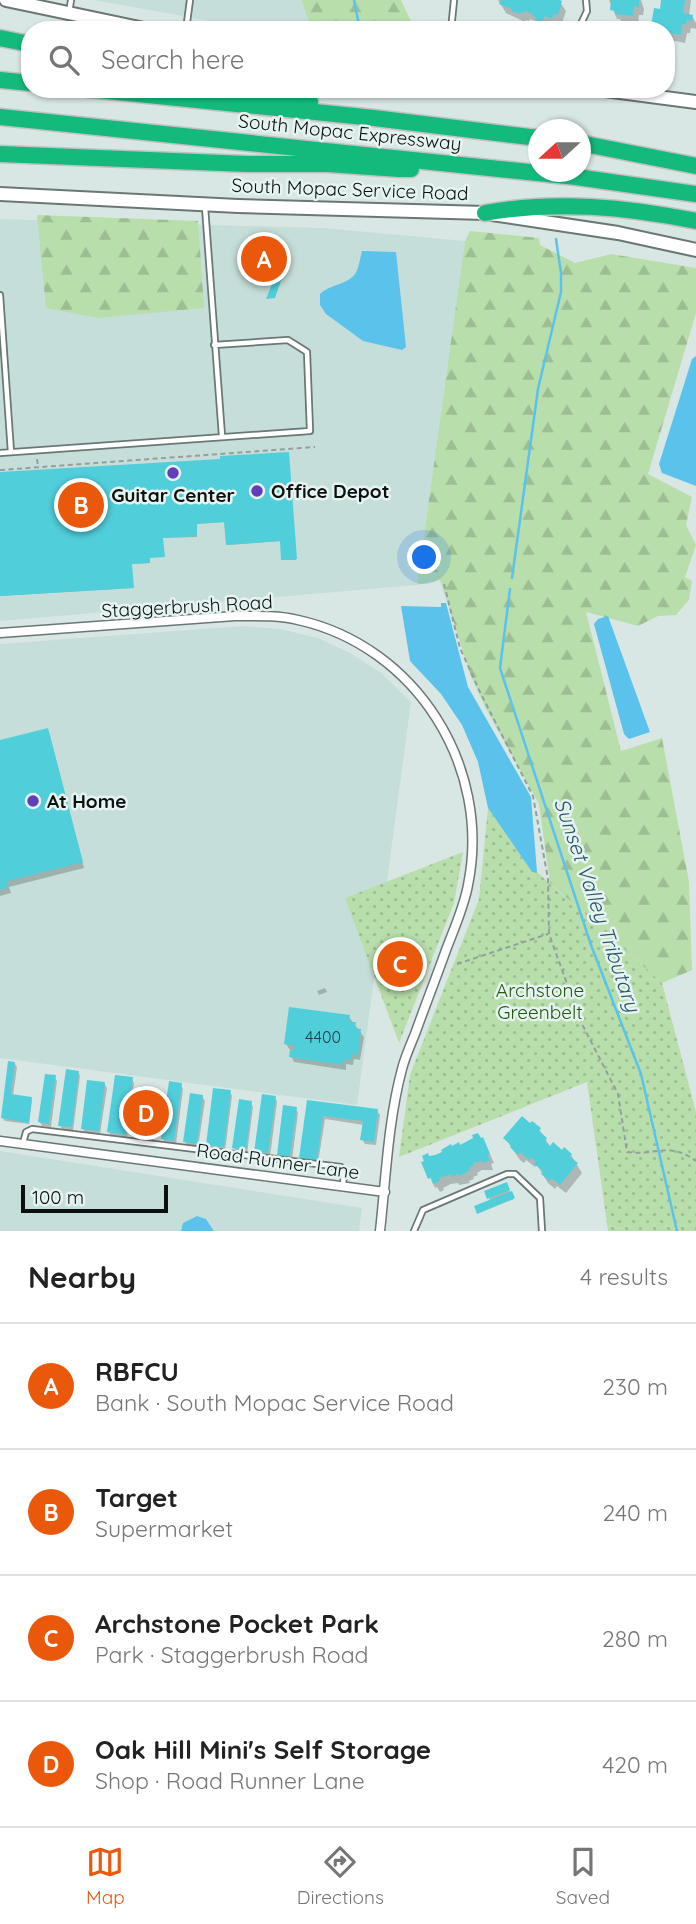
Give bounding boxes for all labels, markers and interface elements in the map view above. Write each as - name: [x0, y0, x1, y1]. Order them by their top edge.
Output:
- search box: [21, 21, 675, 98]
- icon: search: [45, 41, 83, 79]
- text: Search here: [101, 43, 245, 76]
- street label: South Mopac Expressway: [237, 108, 463, 156]
- north arrow: [528, 119, 591, 182]
- street label: South Mopac Service Road: [231, 173, 469, 205]
- pin: A: [241, 233, 287, 285]
- marker: Guitar Center: [165, 465, 181, 481]
- pin: B: [58, 479, 104, 531]
- place label: Office Depot: [271, 479, 389, 503]
- place label: Guitar Center: [111, 483, 235, 507]
- marker: Office Depot: [249, 483, 265, 499]
- your location: [407, 540, 441, 574]
- street label: Staggerbrush Road: [101, 590, 273, 622]
- place label: At Home: [47, 789, 126, 813]
- marker: At Home: [25, 793, 41, 809]
- water label: Sunset Valley Tributary: [549, 794, 647, 1016]
- pin: C: [377, 938, 423, 990]
- park label: Archstone Greenbelt: [496, 978, 584, 1024]
- house number: 4400: [305, 1027, 341, 1047]
- pin: D: [123, 1087, 169, 1139]
- street label: Road Runner Lane: [195, 1138, 361, 1184]
- scale bar: [21, 1182, 168, 1214]
- text: 100 m: [32, 1185, 84, 1209]
- text: Nearby: [28, 1258, 136, 1296]
- text: 4 results: [580, 1262, 668, 1291]
- text: RBFCU: [95, 1355, 179, 1388]
- text: A: [44, 1372, 58, 1401]
- text: 230 m: [602, 1372, 668, 1401]
- text: Bank · South Mopac Service Road: [95, 1388, 454, 1417]
- text: Target: [95, 1481, 178, 1514]
- text: B: [43, 1498, 59, 1527]
- text: 240 m: [603, 1498, 668, 1527]
- text: Supermarket: [95, 1514, 233, 1543]
- text: Archstone Pocket Park: [95, 1607, 379, 1640]
- text: C: [44, 1624, 58, 1653]
- text: 280 m: [602, 1624, 668, 1653]
- text: Park · Staggerbrush Road: [95, 1640, 369, 1669]
- text: Oak Hill Mini's Self Storage: [95, 1733, 431, 1766]
- text: D: [43, 1750, 59, 1779]
- text: 420 m: [602, 1750, 668, 1779]
- text: Shop · Road Runner Lane: [95, 1766, 365, 1795]
- tab: Map: [86, 1843, 125, 1909]
- tab: Directions: [297, 1843, 384, 1909]
- tab: Saved: [556, 1843, 610, 1909]

